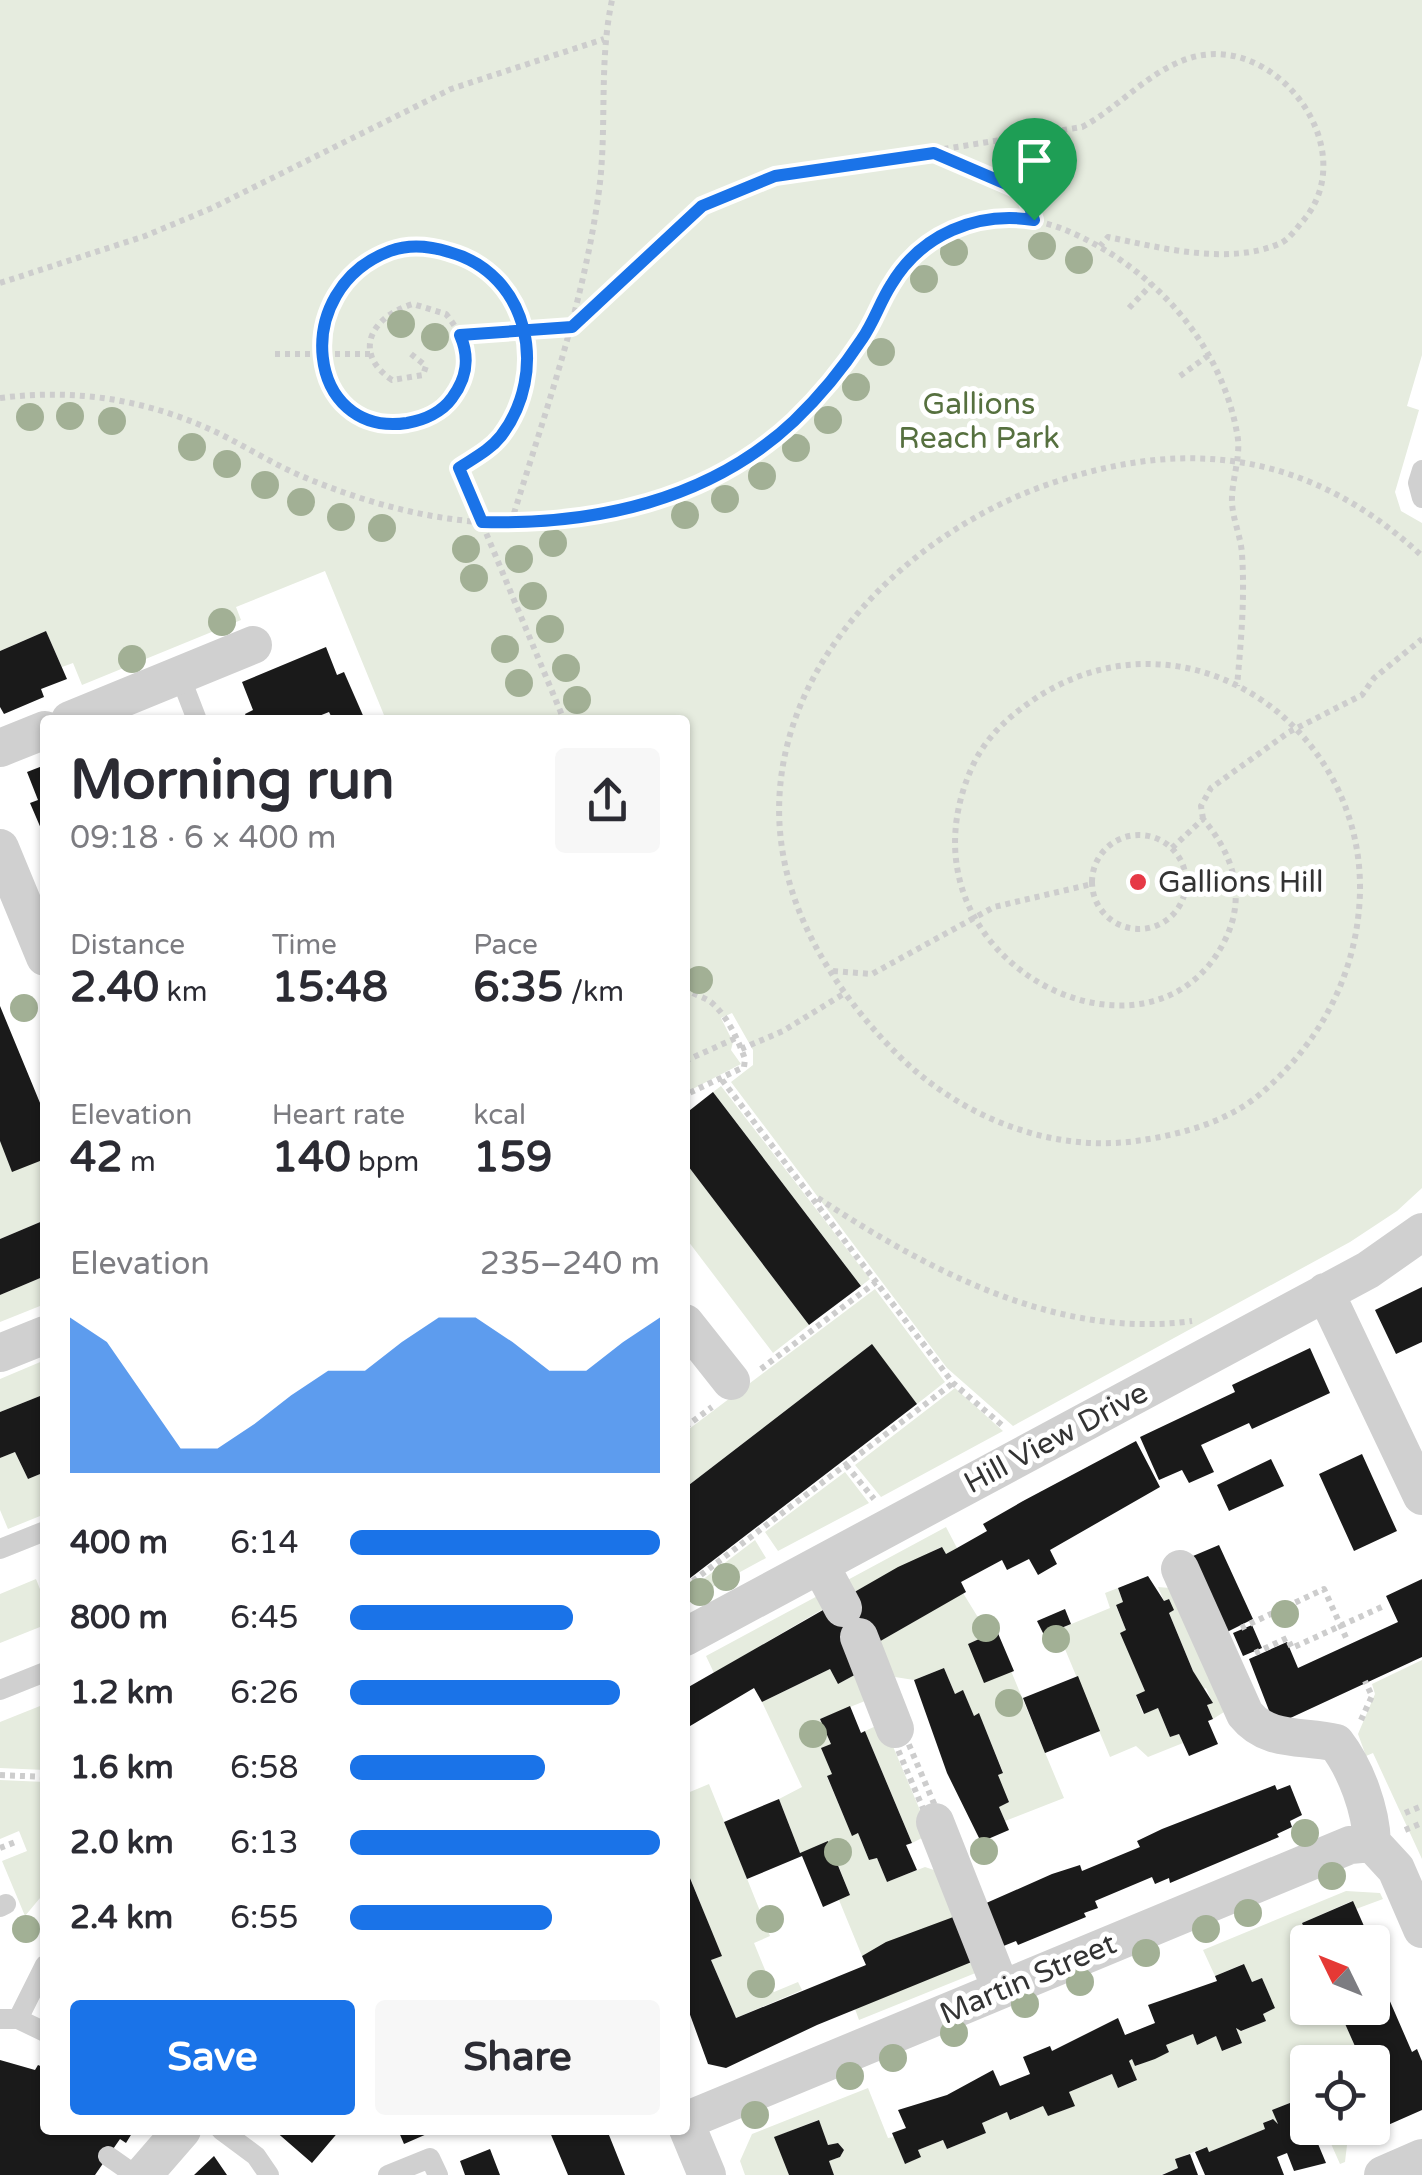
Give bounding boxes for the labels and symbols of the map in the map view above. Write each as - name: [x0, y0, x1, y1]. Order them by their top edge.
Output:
- pin: [992, 118, 1077, 221]
- park label: Gallions Reach Park: [898, 386, 1060, 457]
- place label: Gallions Hill: [1158, 864, 1323, 901]
- marker: Gallions Hill: [1127, 871, 1149, 893]
- street label: Hill View Drive: [958, 1374, 1154, 1502]
- street label: Martin Street: [934, 1925, 1122, 2033]
- north arrow: [1290, 1925, 1390, 2025]

